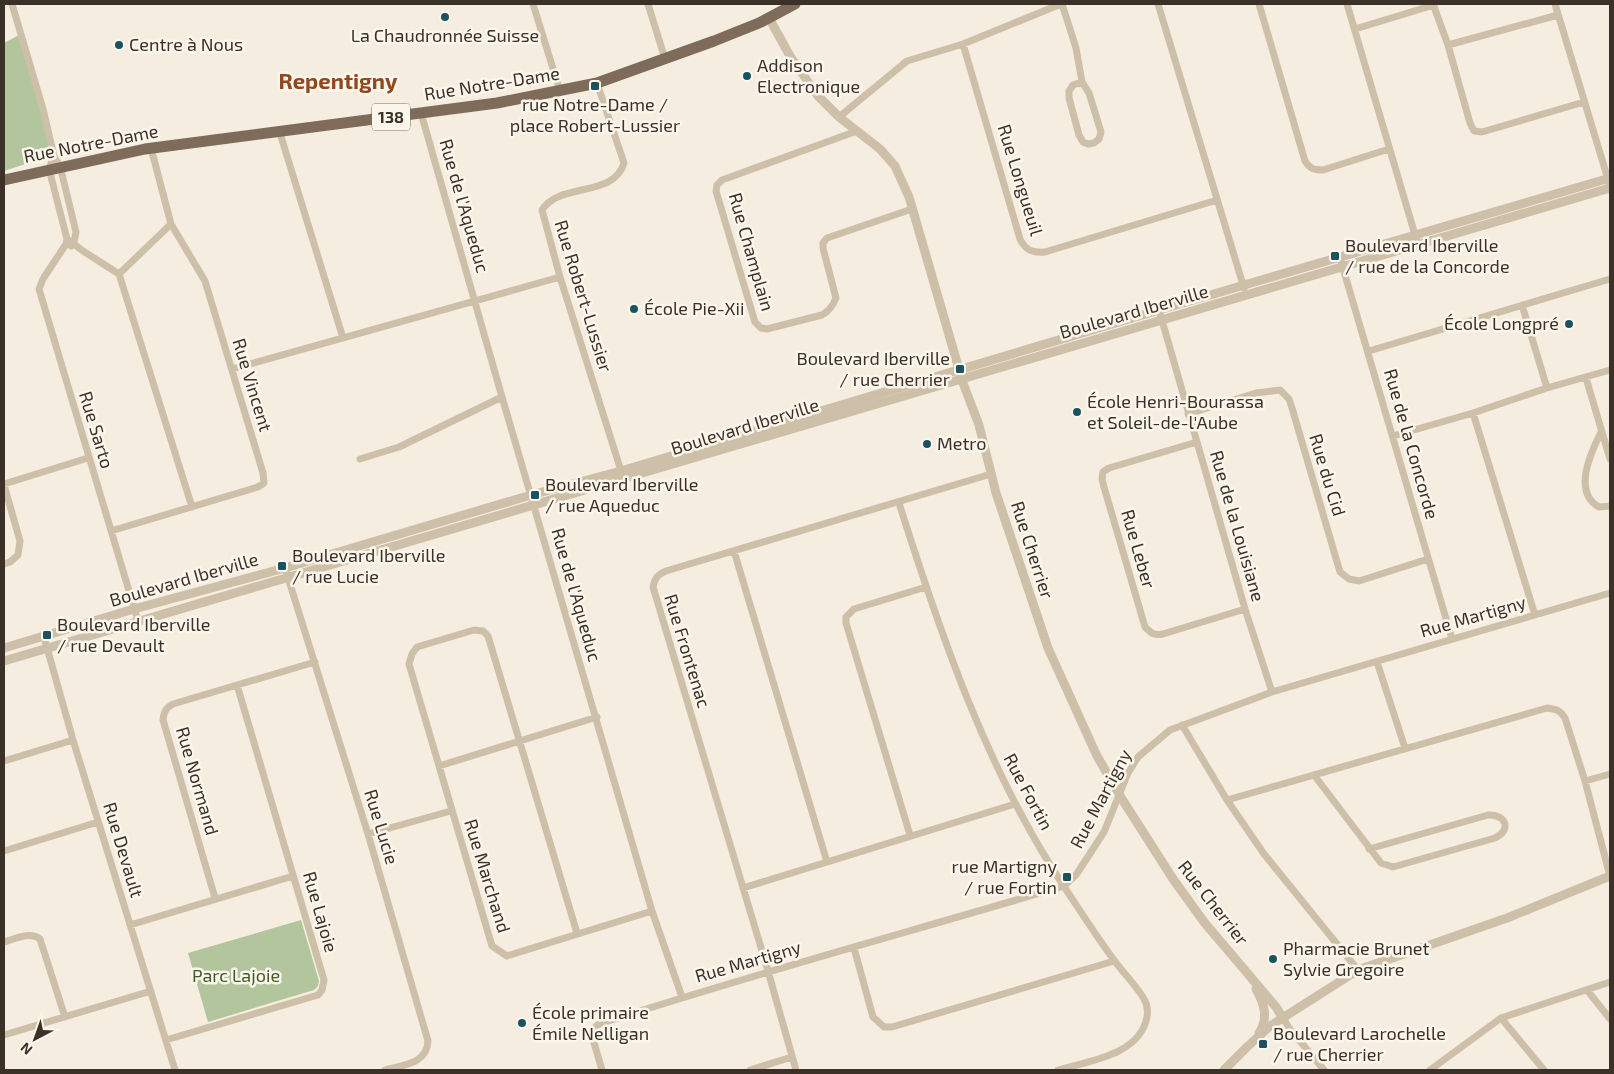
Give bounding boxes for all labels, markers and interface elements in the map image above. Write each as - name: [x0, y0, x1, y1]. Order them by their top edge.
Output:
- marker: La Chaudronnée Suisse: [439, 11, 451, 23]
- place label: La Chaudronnée Suisse: [351, 24, 539, 46]
- place label: Centre à Nous: [129, 33, 243, 55]
- marker: Centre à Nous: [113, 39, 125, 51]
- place label: Addison Electronique: [757, 54, 860, 97]
- street label: Rue Notre-Dame: [423, 61, 561, 105]
- district label: Repentigny: [279, 67, 398, 94]
- marker: Addison Electronique: [741, 70, 753, 82]
- marker: rue Notre-Dame / place Robert-Lussier: [589, 80, 601, 92]
- place label: rue Notre-Dame / place Robert-Lussier: [510, 93, 680, 136]
- road number: 138: [372, 104, 410, 130]
- street label: Rue Notre-Dame: [22, 119, 160, 167]
- street label: Rue Longueuil: [994, 121, 1048, 239]
- street label: Rue de l'Aqueduc: [435, 136, 495, 275]
- street label: Rue Champlain: [725, 190, 779, 313]
- street label: Rue Robert-Lussier: [550, 217, 617, 374]
- place label: Boulevard Iberville / rue de la Concorde: [1345, 234, 1510, 277]
- marker: Boulevard Iberville / rue de la Concorde: [1329, 250, 1341, 262]
- street label: Boulevard Iberville: [1057, 279, 1211, 343]
- place label: École Pie-Xii: [644, 297, 744, 319]
- marker: École Pie-Xii: [628, 303, 640, 315]
- place label: École Longpré: [1444, 312, 1559, 334]
- marker: École Longpré: [1563, 318, 1575, 330]
- street label: Rue Vincent: [228, 336, 278, 434]
- place label: Boulevard Iberville / rue Cherrier: [796, 347, 950, 390]
- marker: Boulevard Iberville / rue Cherrier: [954, 363, 966, 375]
- street label: Rue de la Concorde: [1380, 366, 1444, 521]
- street label: Rue Sarto: [75, 389, 119, 471]
- place label: École Henri-Bourassa et Soleil-de-l'Aube: [1087, 390, 1264, 433]
- street label: Boulevard Iberville: [668, 393, 821, 459]
- marker: École Henri-Bourassa et Soleil-de-l'Aube: [1071, 406, 1083, 418]
- street label: Rue du Cid: [1305, 431, 1351, 518]
- place label: Metro: [937, 432, 987, 454]
- marker: Metro: [921, 438, 933, 450]
- street label: Rue de la Louisiane: [1206, 448, 1270, 604]
- place label: Boulevard Iberville / rue Aqueduc: [545, 473, 699, 516]
- marker: Boulevard Iberville / rue Aqueduc: [529, 489, 541, 501]
- street label: Rue Cherrier: [1007, 498, 1059, 601]
- street label: Rue Leber: [1117, 507, 1161, 591]
- street label: Rue de l'Aqueduc: [547, 525, 607, 664]
- place label: Boulevard Iberville / rue Lucie: [292, 544, 446, 587]
- street label: Boulevard Iberville: [107, 547, 261, 611]
- marker: Boulevard Iberville / rue Lucie: [276, 560, 288, 572]
- street label: Rue Martigny: [1417, 590, 1529, 642]
- street label: Rue Frontenac: [660, 591, 716, 710]
- place label: Boulevard Iberville / rue Devault: [57, 613, 211, 656]
- marker: Boulevard Iberville / rue Devault: [41, 629, 53, 641]
- street label: Rue Normand: [172, 724, 224, 837]
- street label: Rue Martigny: [1065, 745, 1136, 852]
- street label: Rue Fortin: [1000, 749, 1058, 834]
- street label: Rue Lucie: [360, 786, 404, 867]
- street label: Rue Devault: [99, 799, 149, 900]
- street label: Rue Marchand: [460, 816, 516, 935]
- place label: rue Martigny / rue Fortin: [952, 855, 1057, 898]
- street label: Rue Cherrier: [1174, 856, 1254, 949]
- street label: Rue Lajoie: [299, 869, 343, 955]
- marker: rue Martigny / rue Fortin: [1061, 871, 1073, 883]
- street label: Rue Martigny: [692, 935, 804, 987]
- place label: Pharmacie Brunet Sylvie Gregoire: [1283, 937, 1430, 980]
- marker: Pharmacie Brunet Sylvie Gregoire: [1267, 953, 1279, 965]
- park label: Parc Lajoie: [192, 964, 280, 986]
- place label: École primaire Émile Nelligan: [532, 1001, 649, 1044]
- north arrow: [10, 1014, 60, 1064]
- marker: École primaire Émile Nelligan: [516, 1017, 528, 1029]
- place label: Boulevard Larochelle / rue Cherrier: [1273, 1022, 1446, 1065]
- marker: Boulevard Larochelle / rue Cherrier: [1257, 1038, 1269, 1050]
- text: N: [17, 1039, 36, 1059]

